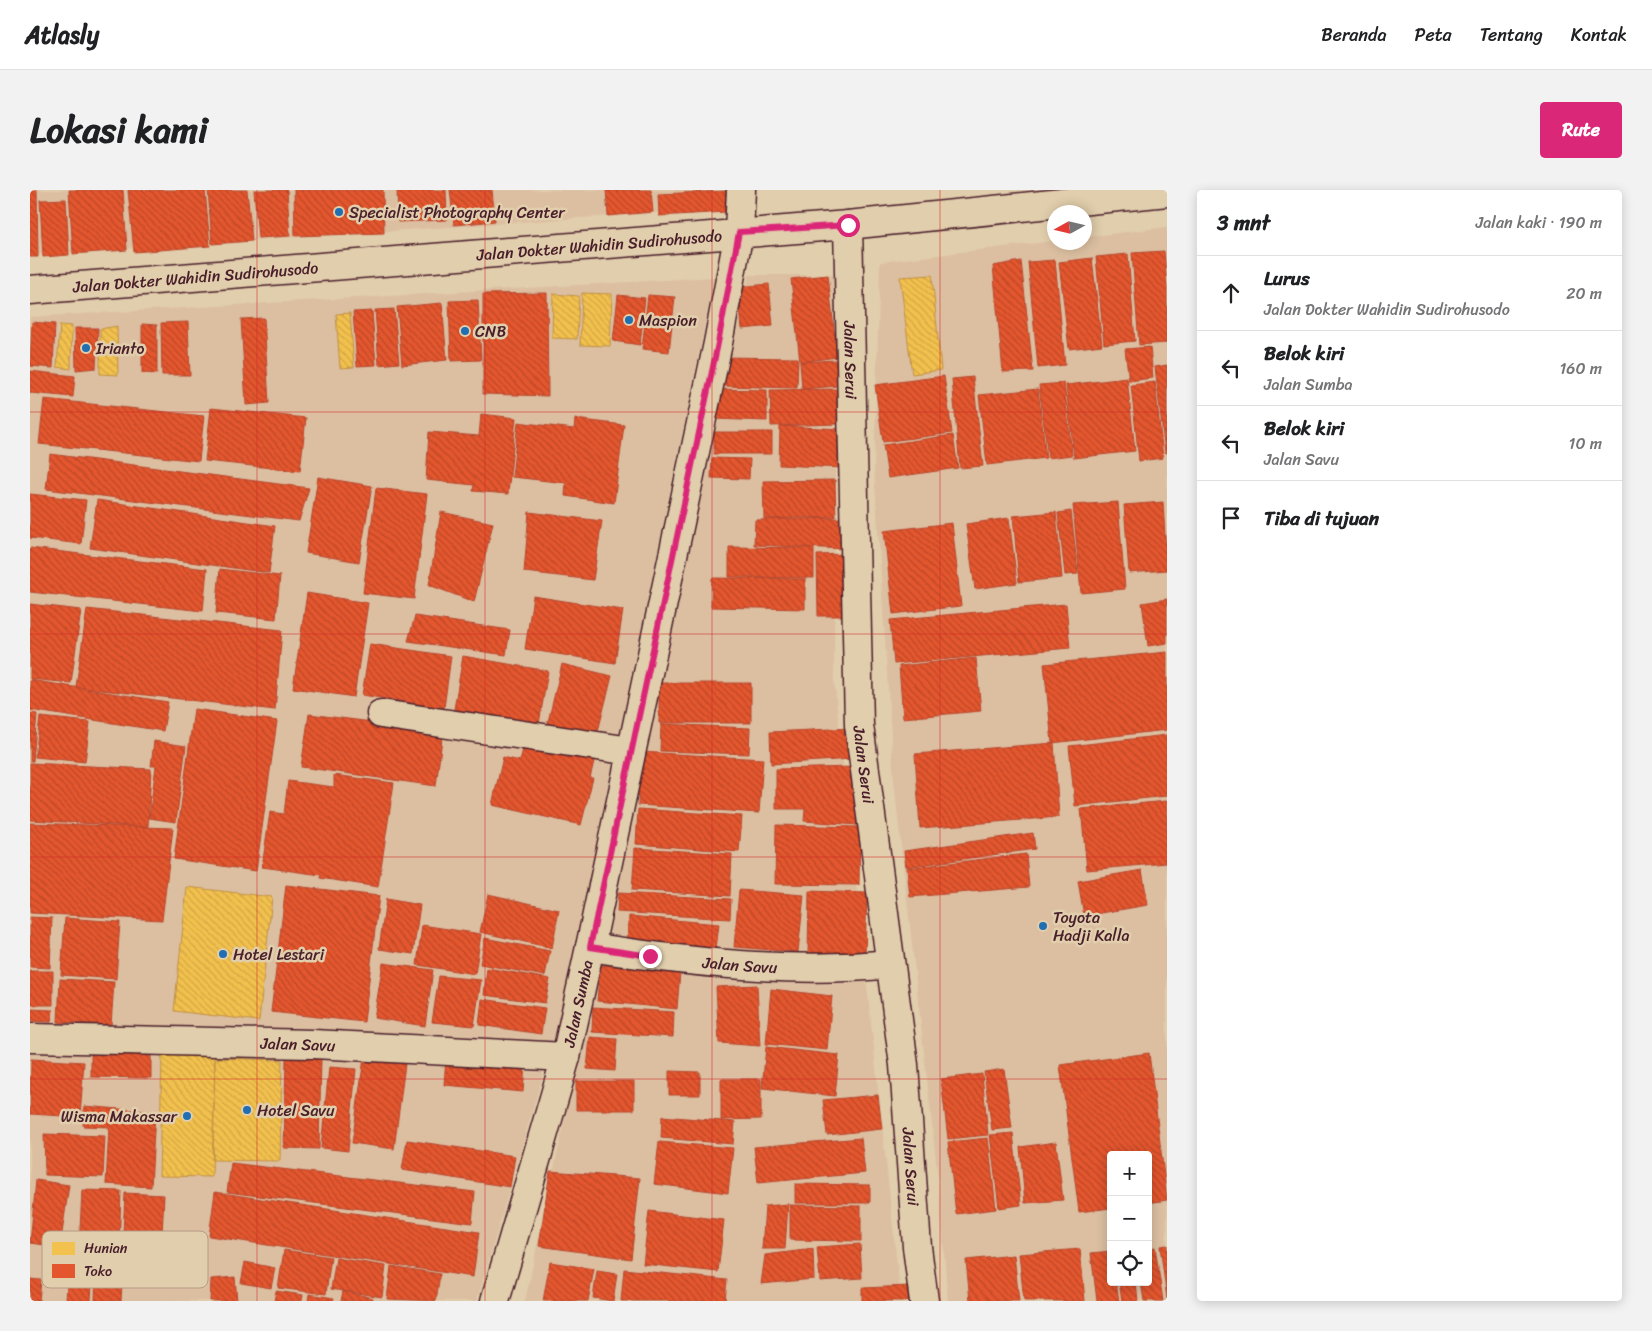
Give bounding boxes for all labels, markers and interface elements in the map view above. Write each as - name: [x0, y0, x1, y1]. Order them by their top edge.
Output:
- text: Atlasly: [25, 14, 99, 56]
- text: Beranda: [1321, 19, 1387, 51]
- text: Peta: [1415, 19, 1452, 51]
- text: Tentang: [1480, 19, 1543, 51]
- text: Kontak: [1571, 19, 1627, 51]
- text: Lokasi kami: [30, 99, 208, 161]
- button: Rute: [1540, 102, 1622, 158]
- place label: Specialist Photography Center: [349, 198, 566, 227]
- text: 3 mnt: [1217, 204, 1270, 242]
- north arrow: [1047, 205, 1092, 250]
- marker: Specialist Photography Center: [333, 206, 345, 218]
- text: Jalan kaki · 190 m: [1476, 208, 1602, 237]
- route start: [837, 214, 860, 237]
- street label: Jalan Dokter Wahidin Sudirohusodo: [474, 221, 723, 269]
- street label: Jalan Dokter Wahidin Sudirohusodo: [71, 253, 319, 301]
- text: Lurus: [1264, 262, 1310, 295]
- icon: ahead: [1217, 279, 1245, 307]
- text: 20 m: [1566, 279, 1602, 308]
- text: Jalan Dokter Wahidin Sudirohusodo: [1264, 295, 1510, 324]
- place label: Maspion: [639, 306, 697, 335]
- marker: Maspion: [623, 314, 635, 326]
- place label: CNB: [475, 317, 507, 346]
- street label: Jalan Serui: [836, 320, 866, 400]
- marker: CNB: [459, 325, 471, 337]
- place label: Irianto: [95, 334, 144, 363]
- text: Belok kiri: [1264, 337, 1344, 370]
- marker: Irianto: [80, 342, 92, 354]
- icon: left: [1217, 354, 1245, 382]
- text: 160 m: [1559, 354, 1602, 383]
- text: Jalan Sumba: [1264, 370, 1353, 399]
- text: Belok kiri: [1264, 412, 1344, 445]
- icon: left: [1217, 429, 1245, 457]
- text: 10 m: [1569, 429, 1602, 458]
- text: Jalan Savu: [1264, 445, 1339, 474]
- text: Tiba di tujuan: [1264, 502, 1379, 535]
- icon: arrive: [1217, 504, 1245, 532]
- street label: Jalan Serui: [845, 723, 884, 806]
- place label: Toyota Hadji Kalla: [1053, 903, 1129, 950]
- marker: Toyota Hadji Kalla: [1037, 920, 1049, 932]
- place label: Hotel Lestari: [233, 940, 325, 969]
- route end: [639, 945, 662, 968]
- street label: Jalan Savu: [700, 947, 778, 981]
- marker: Hotel Lestari: [217, 948, 229, 960]
- street label: Jalan Sumba: [554, 957, 601, 1051]
- street label: Jalan Savu: [259, 1028, 337, 1060]
- place label: Hotel Savu: [257, 1096, 335, 1125]
- place label: Wisma Makassar: [61, 1102, 178, 1131]
- marker: Hotel Savu: [241, 1104, 253, 1116]
- marker: Wisma Makassar: [181, 1110, 193, 1122]
- street label: Jalan Serui: [894, 1126, 929, 1207]
- map controls: [1107, 1151, 1152, 1286]
- button: +: [1107, 1151, 1152, 1196]
- button: −: [1107, 1196, 1152, 1241]
- legend: [42, 1231, 208, 1288]
- text: Hunian: [84, 1236, 128, 1261]
- button: locate: [1107, 1241, 1152, 1286]
- text: Toko: [84, 1259, 112, 1284]

